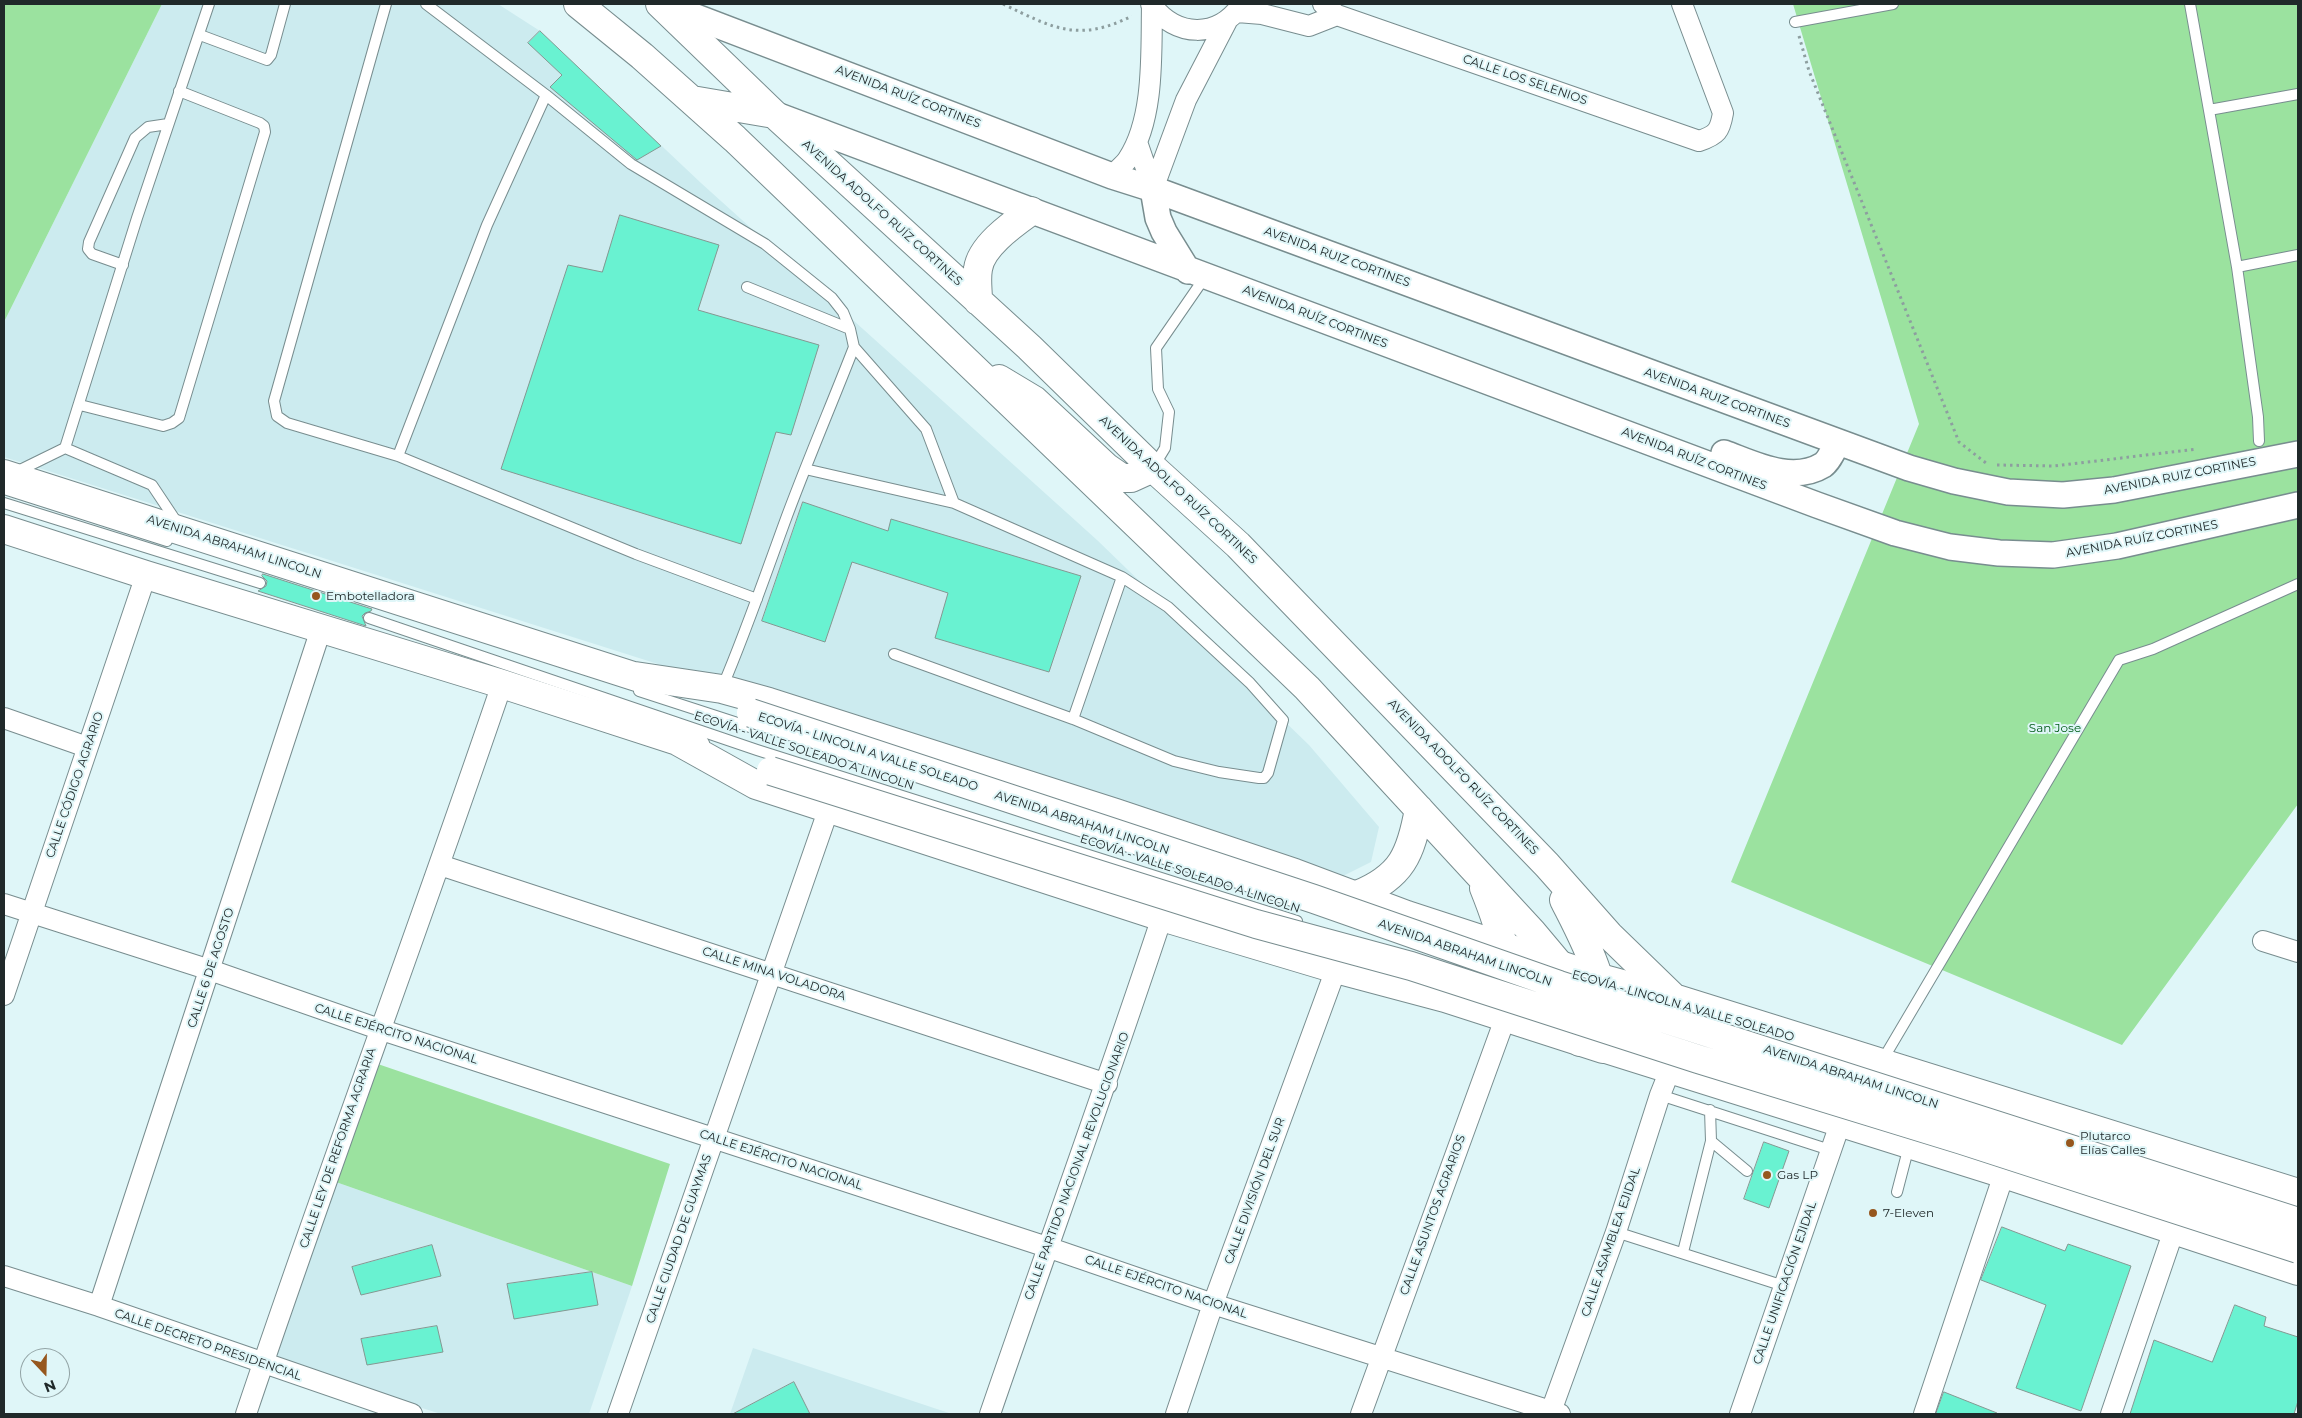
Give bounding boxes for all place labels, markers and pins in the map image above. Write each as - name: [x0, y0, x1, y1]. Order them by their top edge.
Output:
- place label: Embotelladora: [326, 589, 415, 603]
- marker: Embotelladora: [310, 590, 322, 602]
- place label: Plutarco Elías Calles: [2080, 1129, 2146, 1157]
- marker: Plutarco Elías Calles: [2064, 1137, 2076, 1149]
- place label: Gas LP: [1777, 1168, 1818, 1182]
- marker: Gas LP: [1761, 1169, 1773, 1181]
- place label: 7-Eleven: [1883, 1206, 1934, 1220]
- marker: 7-Eleven: [1867, 1207, 1879, 1219]

